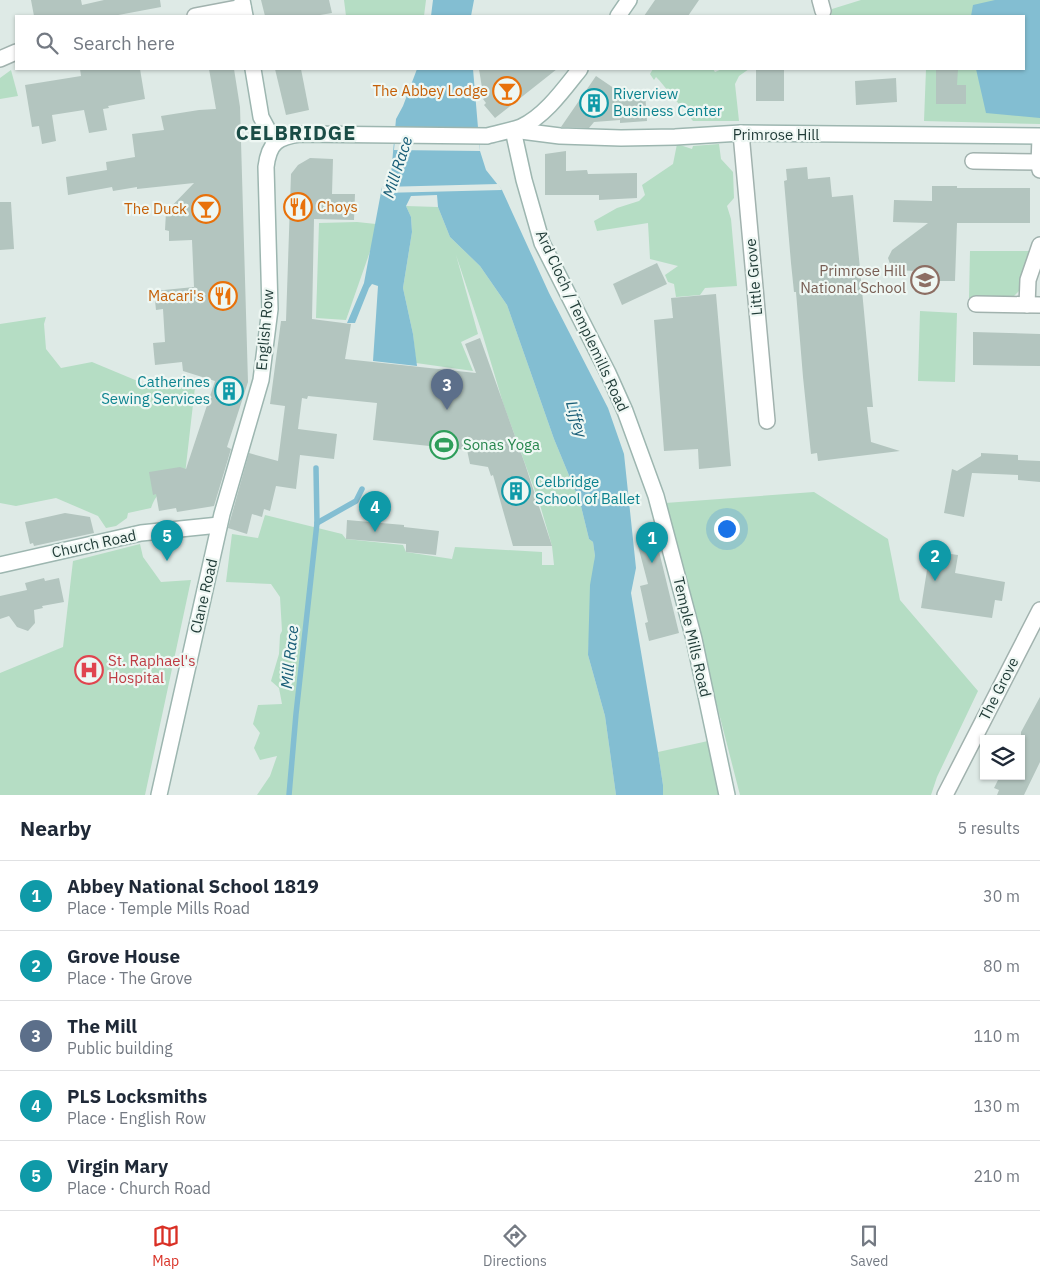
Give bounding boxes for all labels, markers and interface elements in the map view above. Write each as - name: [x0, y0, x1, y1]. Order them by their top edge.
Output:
- search box: [15, 15, 1025, 70]
- icon: search: [33, 29, 61, 57]
- text: Search here: [73, 31, 175, 55]
- bar icon: The Abbey Lodge: [492, 76, 522, 106]
- place label: The Abbey Lodge: [372, 81, 488, 100]
- place label: Riverview Business Center: [613, 84, 723, 120]
- building icon: Riverview Business Center: [579, 88, 609, 118]
- district label: CELBRIDGE: [236, 119, 356, 146]
- street label: Primrose Hill: [733, 125, 819, 144]
- water label: Mill Race: [378, 134, 416, 200]
- restaurant icon: Choys: [283, 192, 313, 222]
- bar icon: The Duck: [191, 194, 221, 224]
- place label: Choys: [317, 197, 358, 216]
- place label: The Duck: [124, 199, 187, 218]
- street label: Ard Cloch / Templemills Road: [532, 227, 633, 415]
- street label: Little Grove: [741, 238, 766, 316]
- place label: Primrose Hill National School: [800, 261, 906, 297]
- school or university icon: Primrose Hill National School: [910, 265, 940, 295]
- restaurant icon: Macari's: [208, 281, 238, 311]
- place label: Macari's: [148, 286, 204, 305]
- street label: English Row: [251, 288, 278, 371]
- pin: 3: [431, 369, 463, 410]
- place label: Catherines Sewing Services: [101, 372, 210, 408]
- building icon: Catherines Sewing Services: [214, 376, 244, 406]
- water label: Liffey: [562, 398, 592, 441]
- sports icon: Sonas Yoga: [429, 430, 459, 460]
- place label: Sonas Yoga: [463, 435, 540, 454]
- place label: Celbridge School of Ballet: [535, 472, 640, 508]
- building icon: Celbridge School of Ballet: [501, 476, 531, 506]
- pin: 4: [359, 491, 391, 532]
- your location: [714, 516, 740, 542]
- pin: 5: [151, 520, 183, 561]
- pin: 1: [636, 522, 668, 563]
- street label: Church Road: [50, 525, 138, 562]
- pin: 2: [919, 540, 951, 581]
- street label: Clane Road: [186, 557, 221, 635]
- street label: Temple Mills Road: [669, 575, 716, 699]
- water label: Mill Race: [276, 624, 302, 690]
- place label: St. Raphael's Hospital: [108, 651, 196, 687]
- street label: The Grove: [975, 654, 1023, 724]
- hospital icon: St. Raphael's Hospital: [74, 655, 104, 685]
- map controls: [980, 735, 1025, 780]
- button: layers: [980, 735, 1025, 780]
- text: Nearby: [20, 814, 91, 842]
- text: 5 results: [957, 818, 1020, 838]
- text: Abbey National School 1819: [67, 874, 319, 898]
- text: 1: [31, 886, 41, 906]
- text: 30 m: [983, 886, 1020, 906]
- text: Place · Temple Mills Road: [67, 898, 250, 918]
- text: Grove House: [67, 944, 180, 968]
- text: 2: [31, 956, 41, 976]
- text: 80 m: [983, 956, 1020, 976]
- text: Place · The Grove: [67, 968, 192, 988]
- text: The Mill: [67, 1014, 137, 1038]
- text: 3: [31, 1026, 41, 1046]
- text: 110 m: [973, 1026, 1020, 1046]
- text: Public building: [67, 1038, 173, 1058]
- text: PLS Locksmiths: [67, 1084, 207, 1108]
- text: 4: [31, 1096, 41, 1116]
- text: 130 m: [973, 1096, 1020, 1116]
- text: Place · English Row: [67, 1108, 206, 1128]
- text: Virgin Mary: [67, 1154, 168, 1178]
- text: 5: [31, 1166, 41, 1186]
- text: 210 m: [973, 1166, 1020, 1186]
- text: Place · Church Road: [67, 1178, 211, 1198]
- tab: Map: [152, 1222, 180, 1270]
- tab: Directions: [483, 1222, 547, 1270]
- tab: Saved: [850, 1222, 888, 1270]

